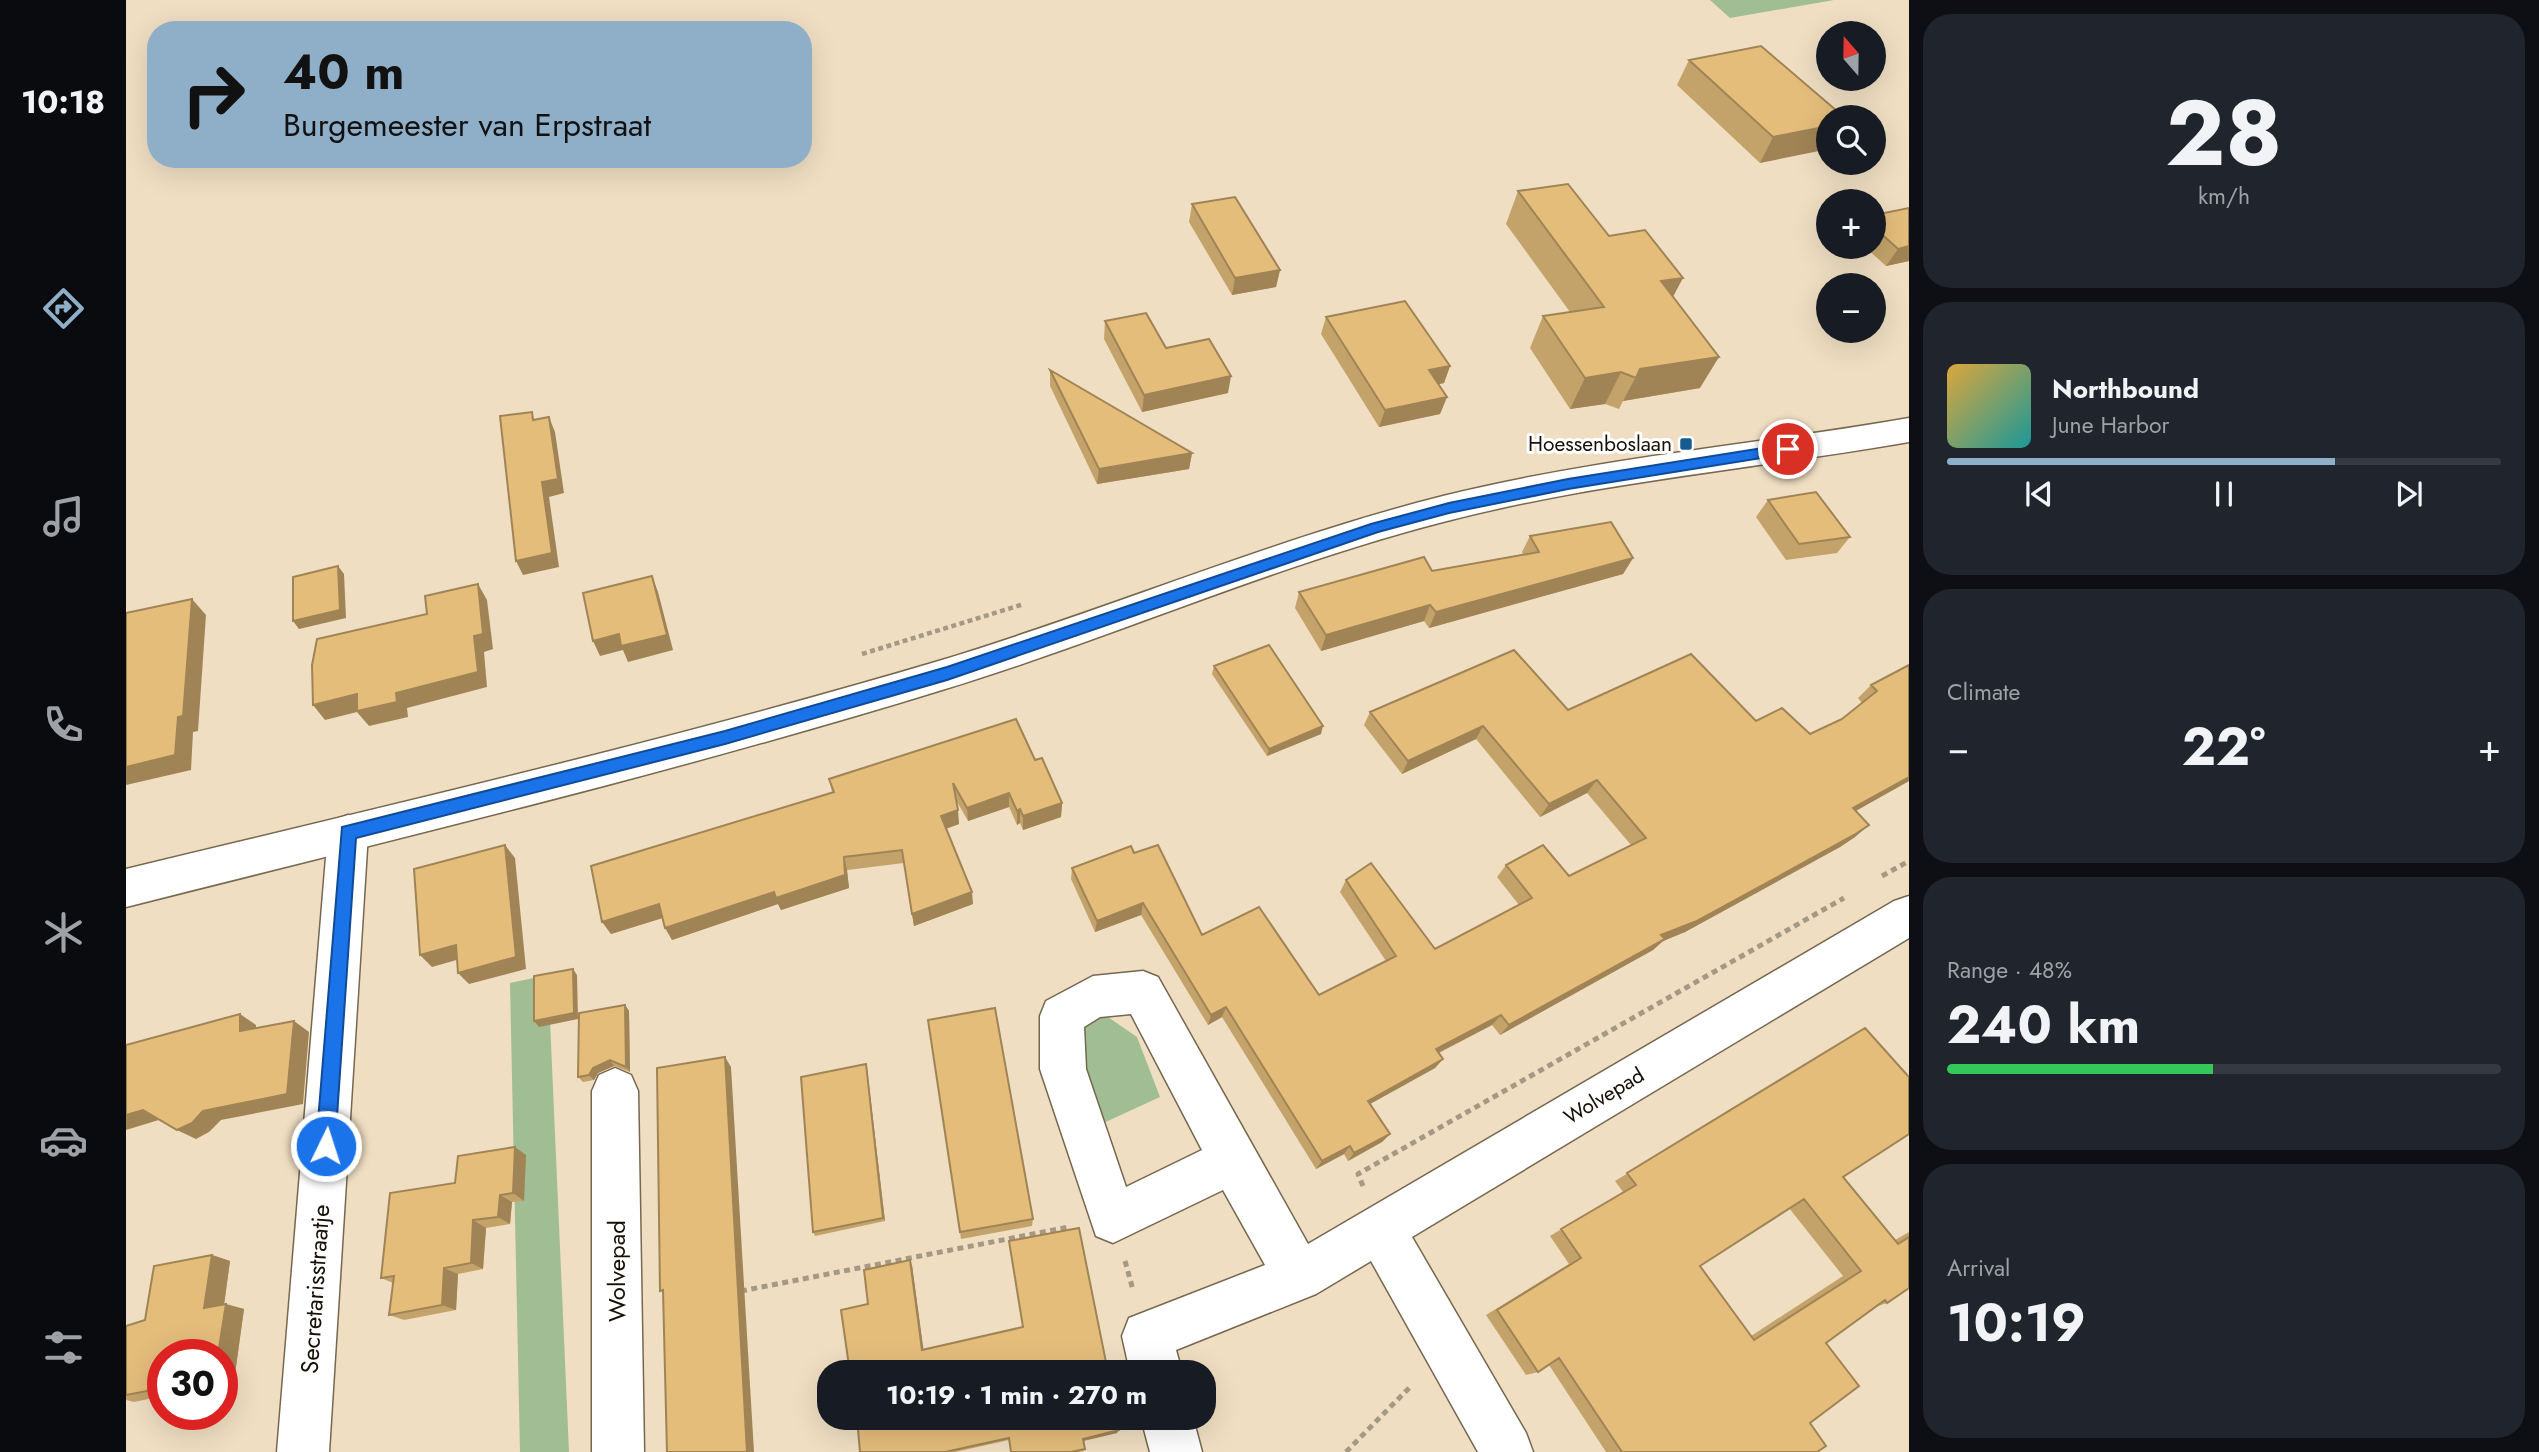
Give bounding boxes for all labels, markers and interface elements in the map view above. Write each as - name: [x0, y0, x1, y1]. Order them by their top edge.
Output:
- north arrow: [1816, 21, 1886, 91]
- map controls: [1816, 21, 1886, 343]
- text: 40 m: [283, 37, 405, 107]
- icon: right: [168, 49, 259, 140]
- text: 28: [2166, 68, 2282, 199]
- text: 10:18: [21, 79, 105, 125]
- text: Burgemeester van Erpstraat: [283, 102, 651, 148]
- button: search: [1816, 105, 1886, 175]
- text: km/h: [2198, 179, 2250, 213]
- button: +: [1816, 189, 1886, 259]
- button: −: [1816, 273, 1886, 343]
- icon: directions: [39, 284, 88, 333]
- text: Northbound: [2052, 370, 2199, 408]
- text: June Harbor: [2052, 408, 2169, 442]
- pin: [1758, 419, 1818, 479]
- place label: Hoessenboslaan: [1528, 429, 1672, 459]
- icon: arrive: [1769, 430, 1807, 468]
- marker: Hoessenboslaan: [1678, 436, 1694, 452]
- icon: previous: [2020, 475, 2058, 513]
- icon: pause: [2205, 475, 2243, 513]
- icon: next: [2390, 475, 2428, 513]
- icon: music: [39, 492, 88, 541]
- text: Climate: [1947, 675, 2020, 709]
- icon: phone: [39, 700, 88, 749]
- text: 22°: [2182, 709, 2265, 785]
- text: −: [1947, 720, 1969, 775]
- text: +: [2478, 720, 2501, 775]
- icon: climate: [39, 908, 88, 957]
- text: Range · 48%: [1947, 953, 2072, 987]
- text: 240 km: [1947, 987, 2140, 1063]
- street label: Wolvepad: [1558, 1060, 1650, 1132]
- position arrow: [289, 1109, 363, 1183]
- icon: car: [39, 1116, 88, 1165]
- street label: Secretarisstraatje: [292, 1203, 338, 1375]
- street label: Wolvepad: [599, 1220, 634, 1322]
- text: Arrival: [1947, 1251, 2010, 1285]
- text: 10:19: [1947, 1285, 2086, 1361]
- icon: filters: [39, 1323, 88, 1372]
- speed limit sign: 30: [147, 1339, 238, 1430]
- text: 10:19 · 1 min · 270 m: [886, 1376, 1147, 1414]

